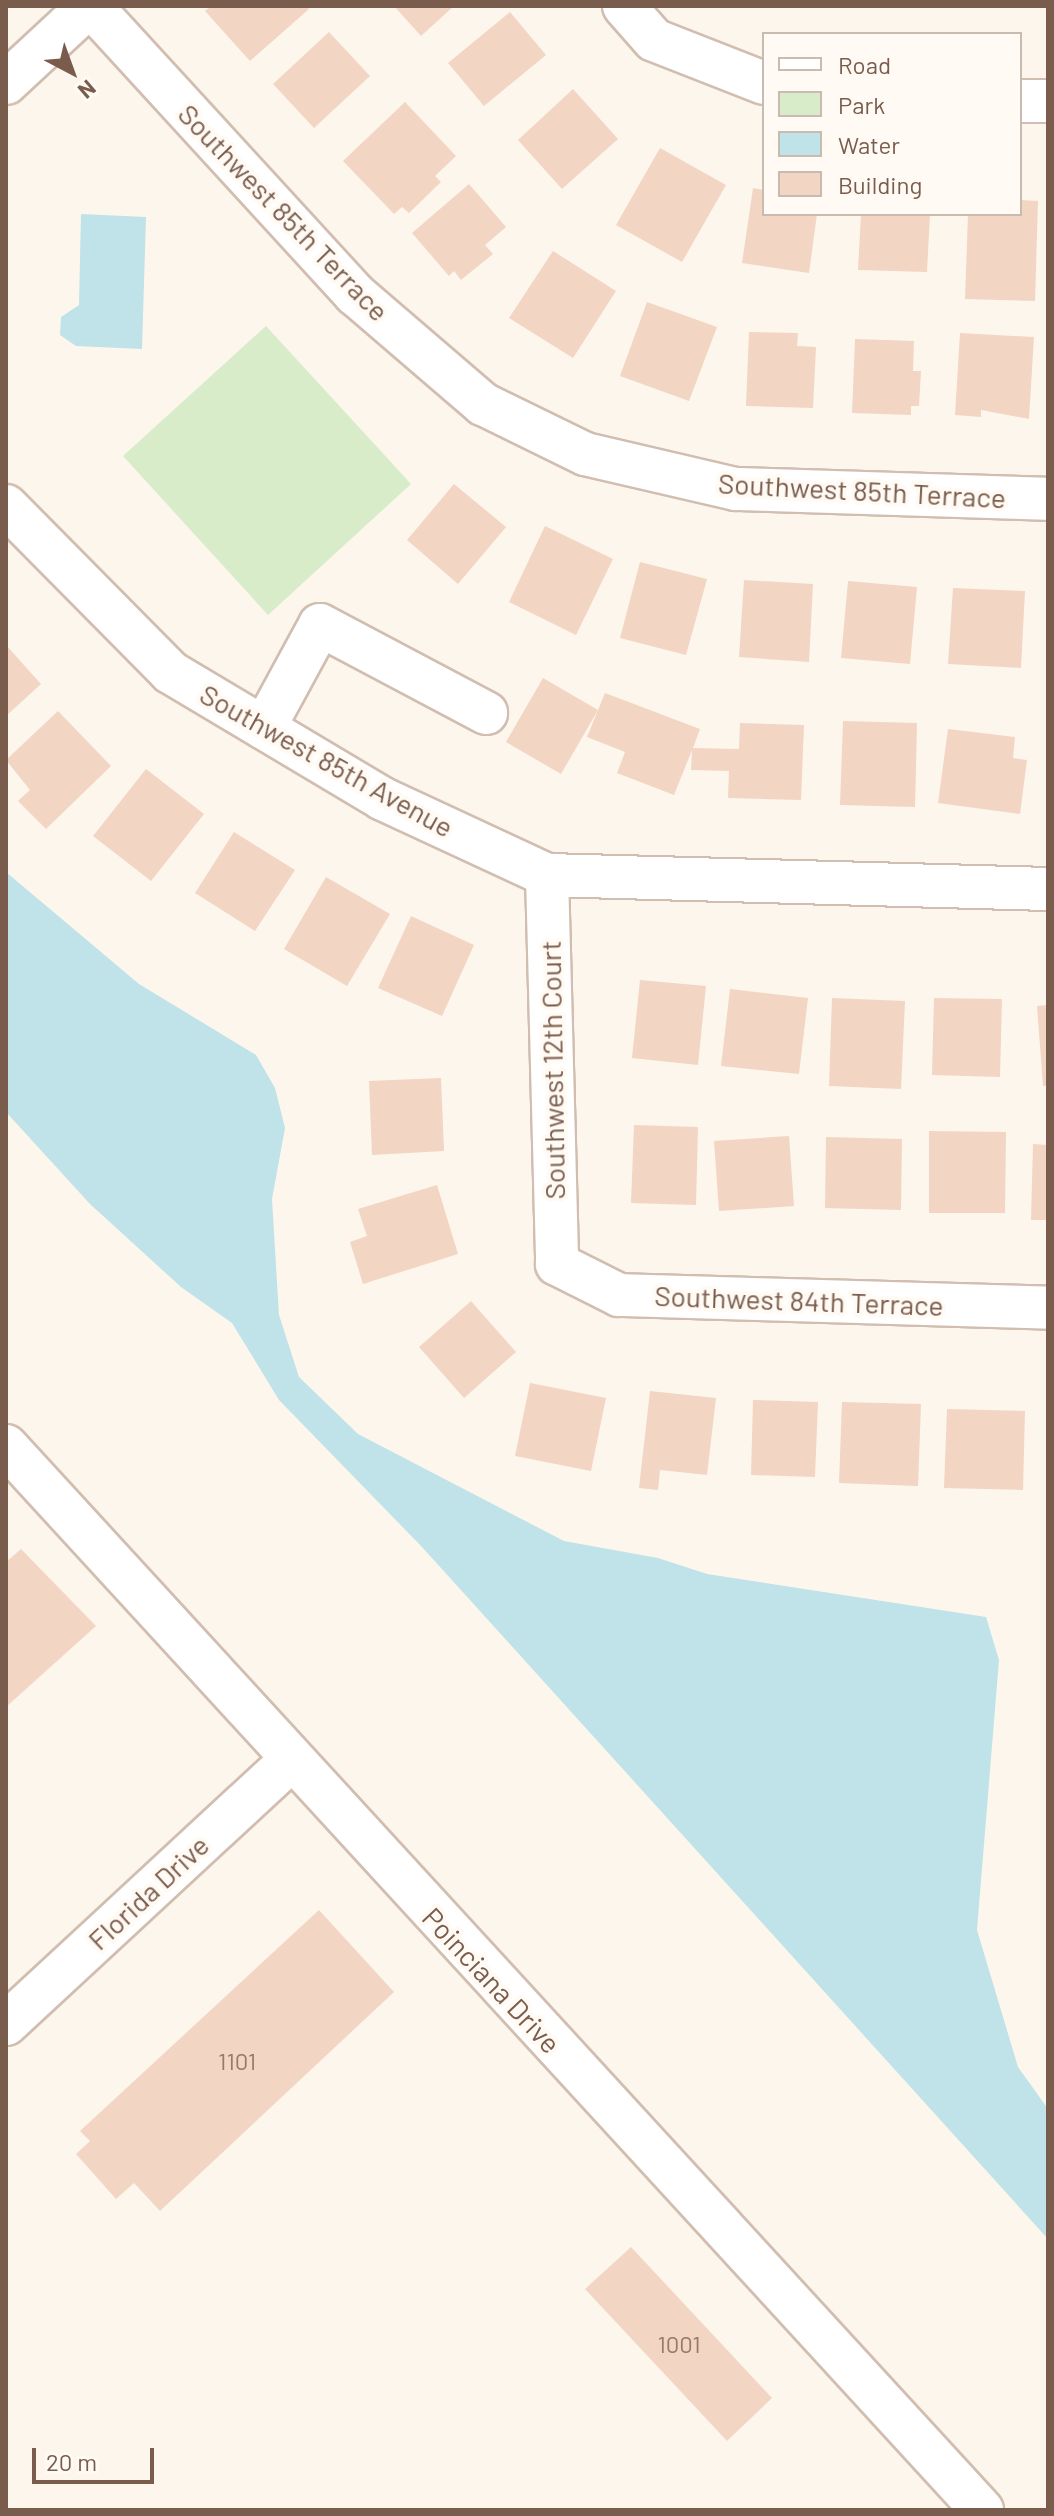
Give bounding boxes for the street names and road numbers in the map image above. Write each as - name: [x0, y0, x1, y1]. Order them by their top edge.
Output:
- street label: Southwest 85th Terrace: [172, 97, 396, 327]
- street label: Southwest 85th Terrace: [717, 466, 1007, 514]
- street label: Southwest 85th Avenue: [195, 676, 459, 844]
- street label: Southwest 12th Court: [533, 940, 571, 1200]
- street label: Southwest 84th Terrace: [654, 1278, 944, 1322]
- street label: Florida Drive: [81, 1828, 215, 1956]
- street label: Poinciana Drive: [416, 1900, 568, 2060]

